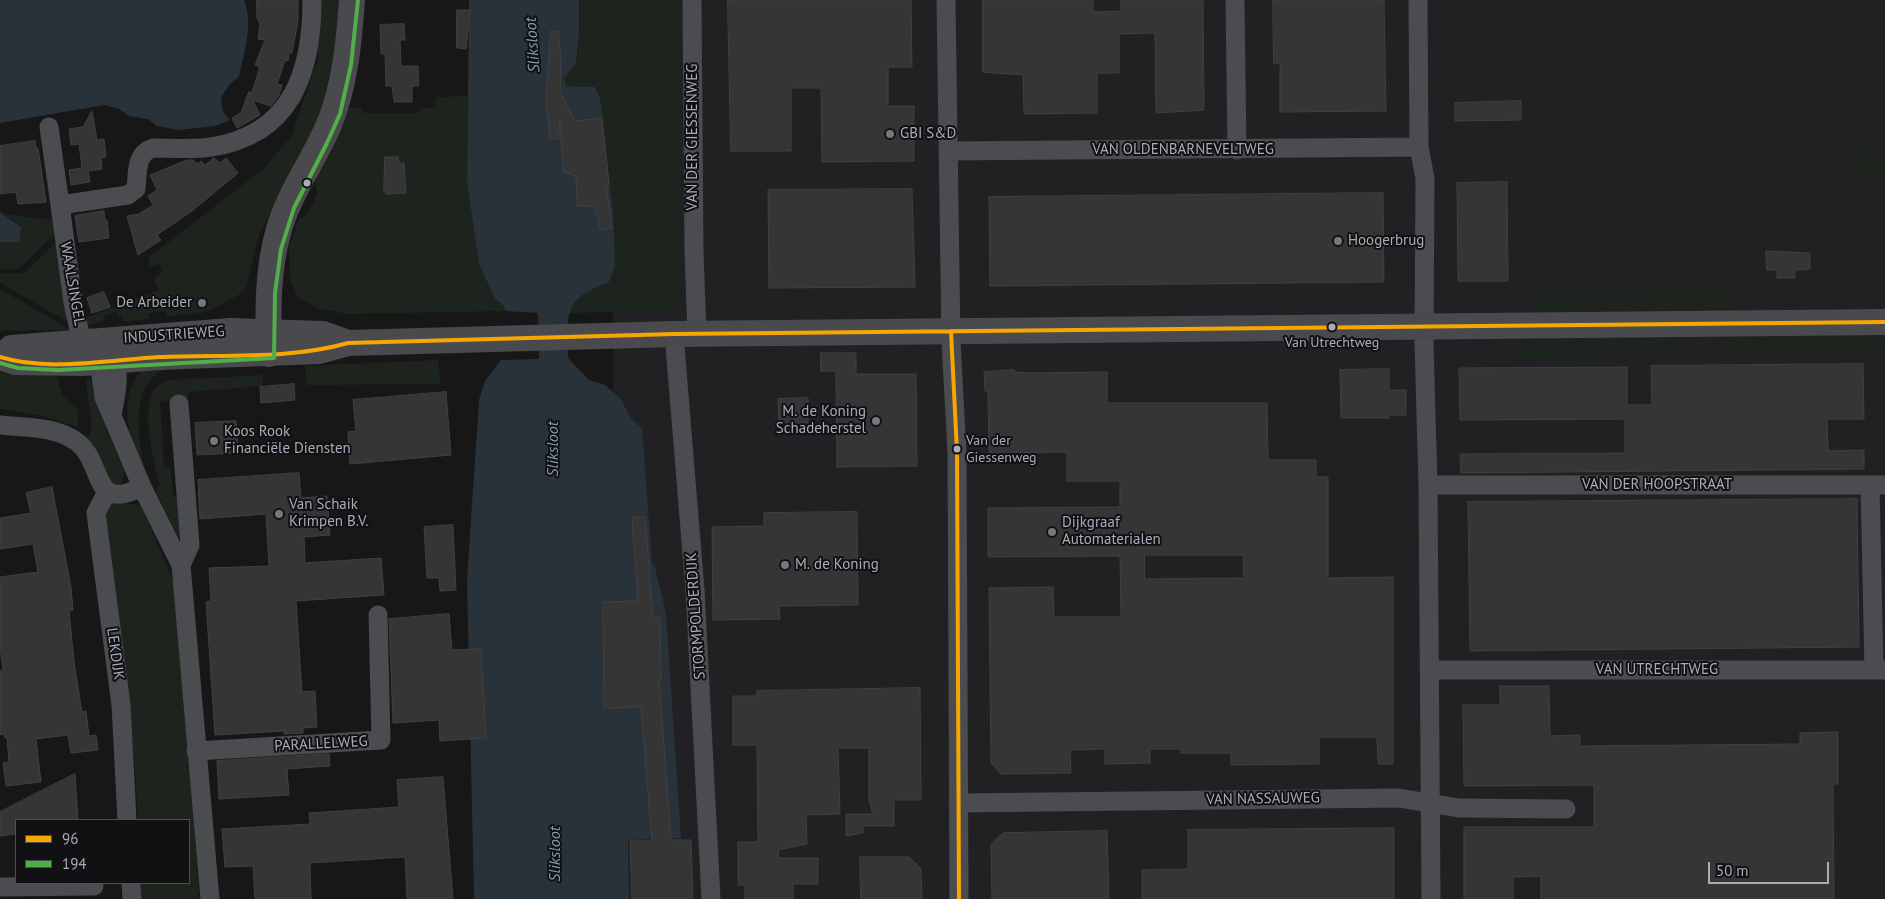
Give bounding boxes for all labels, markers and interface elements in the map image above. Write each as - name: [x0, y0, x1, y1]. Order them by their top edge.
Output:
- water label: Sliksloot: [521, 17, 545, 73]
- street label: VAN DER GIESSENWEG: [684, 64, 702, 210]
- place label: GBI S&D: [900, 125, 956, 143]
- marker: GBI S&D: [884, 128, 896, 140]
- street label: VAN OLDENBARNEVELTWEG: [1092, 141, 1274, 159]
- unlabelled marker: [302, 178, 312, 188]
- place label: Hoogerbrug: [1348, 232, 1424, 250]
- marker: Hoogerbrug: [1332, 235, 1344, 247]
- street label: WAALSINGEL: [56, 241, 88, 327]
- place label: De Arbeider: [116, 294, 192, 312]
- marker: De Arbeider: [196, 297, 208, 309]
- street label: INDUSTRIEWEG: [123, 322, 225, 348]
- marker: Van Utrechtweg: [1327, 322, 1337, 332]
- place label: Van Utrechtweg: [1285, 335, 1379, 351]
- place label: M. de Koning Schadeherstel: [776, 403, 866, 438]
- marker: M. de Koning Schadeherstel: [870, 415, 882, 427]
- water label: Sliksloot: [543, 421, 563, 477]
- place label: Koos Rook Financiële Diensten: [224, 423, 351, 458]
- place label: Van der Giessenweg: [966, 433, 1037, 466]
- marker: Koos Rook Financiële Diensten: [208, 435, 220, 447]
- marker: Van der Giessenweg: [952, 444, 962, 454]
- street label: VAN DER HOOPSTRAAT: [1582, 476, 1732, 494]
- place label: Van Schaik Krimpen B.V.: [289, 496, 368, 531]
- marker: Van Schaik Krimpen B.V.: [273, 508, 285, 520]
- place label: Dijkgraaf Automaterialen: [1062, 514, 1161, 549]
- marker: Dijkgraaf Automaterialen: [1046, 526, 1058, 538]
- street label: STORMPOLDERDIJK: [683, 552, 709, 680]
- place label: M. de Koning: [795, 556, 879, 574]
- marker: M. de Koning: [779, 559, 791, 571]
- street label: LEKDIJK: [102, 627, 128, 681]
- street label: VAN UTRECHTWEG: [1596, 661, 1718, 679]
- street label: PARALLELWEG: [274, 733, 368, 755]
- street label: VAN NASSAUWEG: [1206, 789, 1320, 809]
- legend: [15, 819, 190, 884]
- water label: Sliksloot: [545, 826, 565, 882]
- text: 96: [62, 829, 78, 848]
- scale bar: [1710, 852, 1831, 884]
- text: 194: [62, 854, 87, 873]
- text: 50 m: [1716, 861, 1749, 880]

